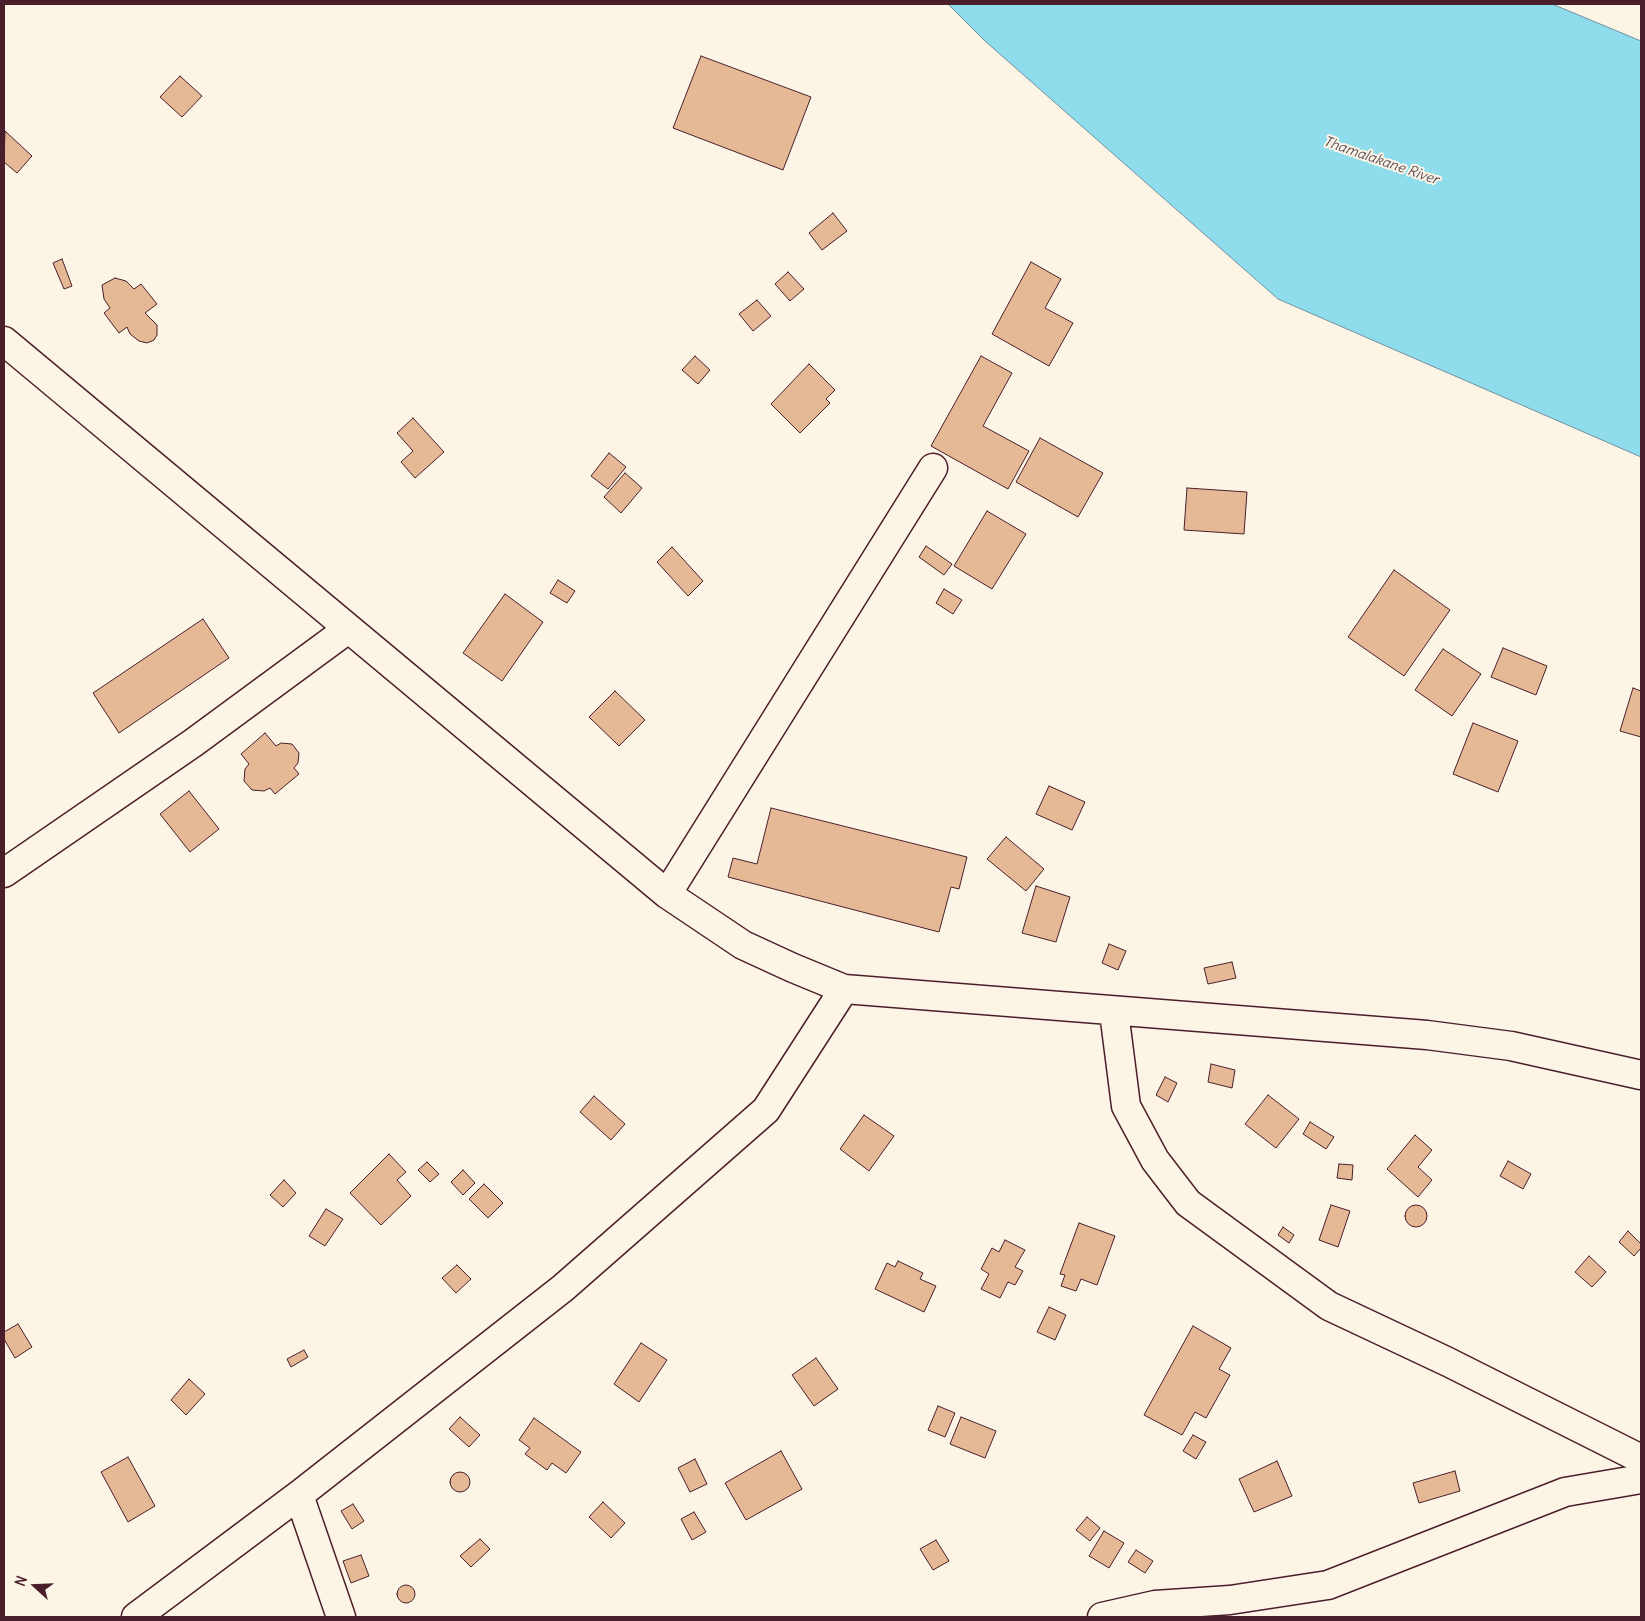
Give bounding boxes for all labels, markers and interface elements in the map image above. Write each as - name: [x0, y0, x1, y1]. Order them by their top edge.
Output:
- water label: Thamalakane River: [1321, 133, 1441, 189]
- north arrow: [10, 1561, 60, 1611]
- text: N: [11, 1573, 31, 1588]

